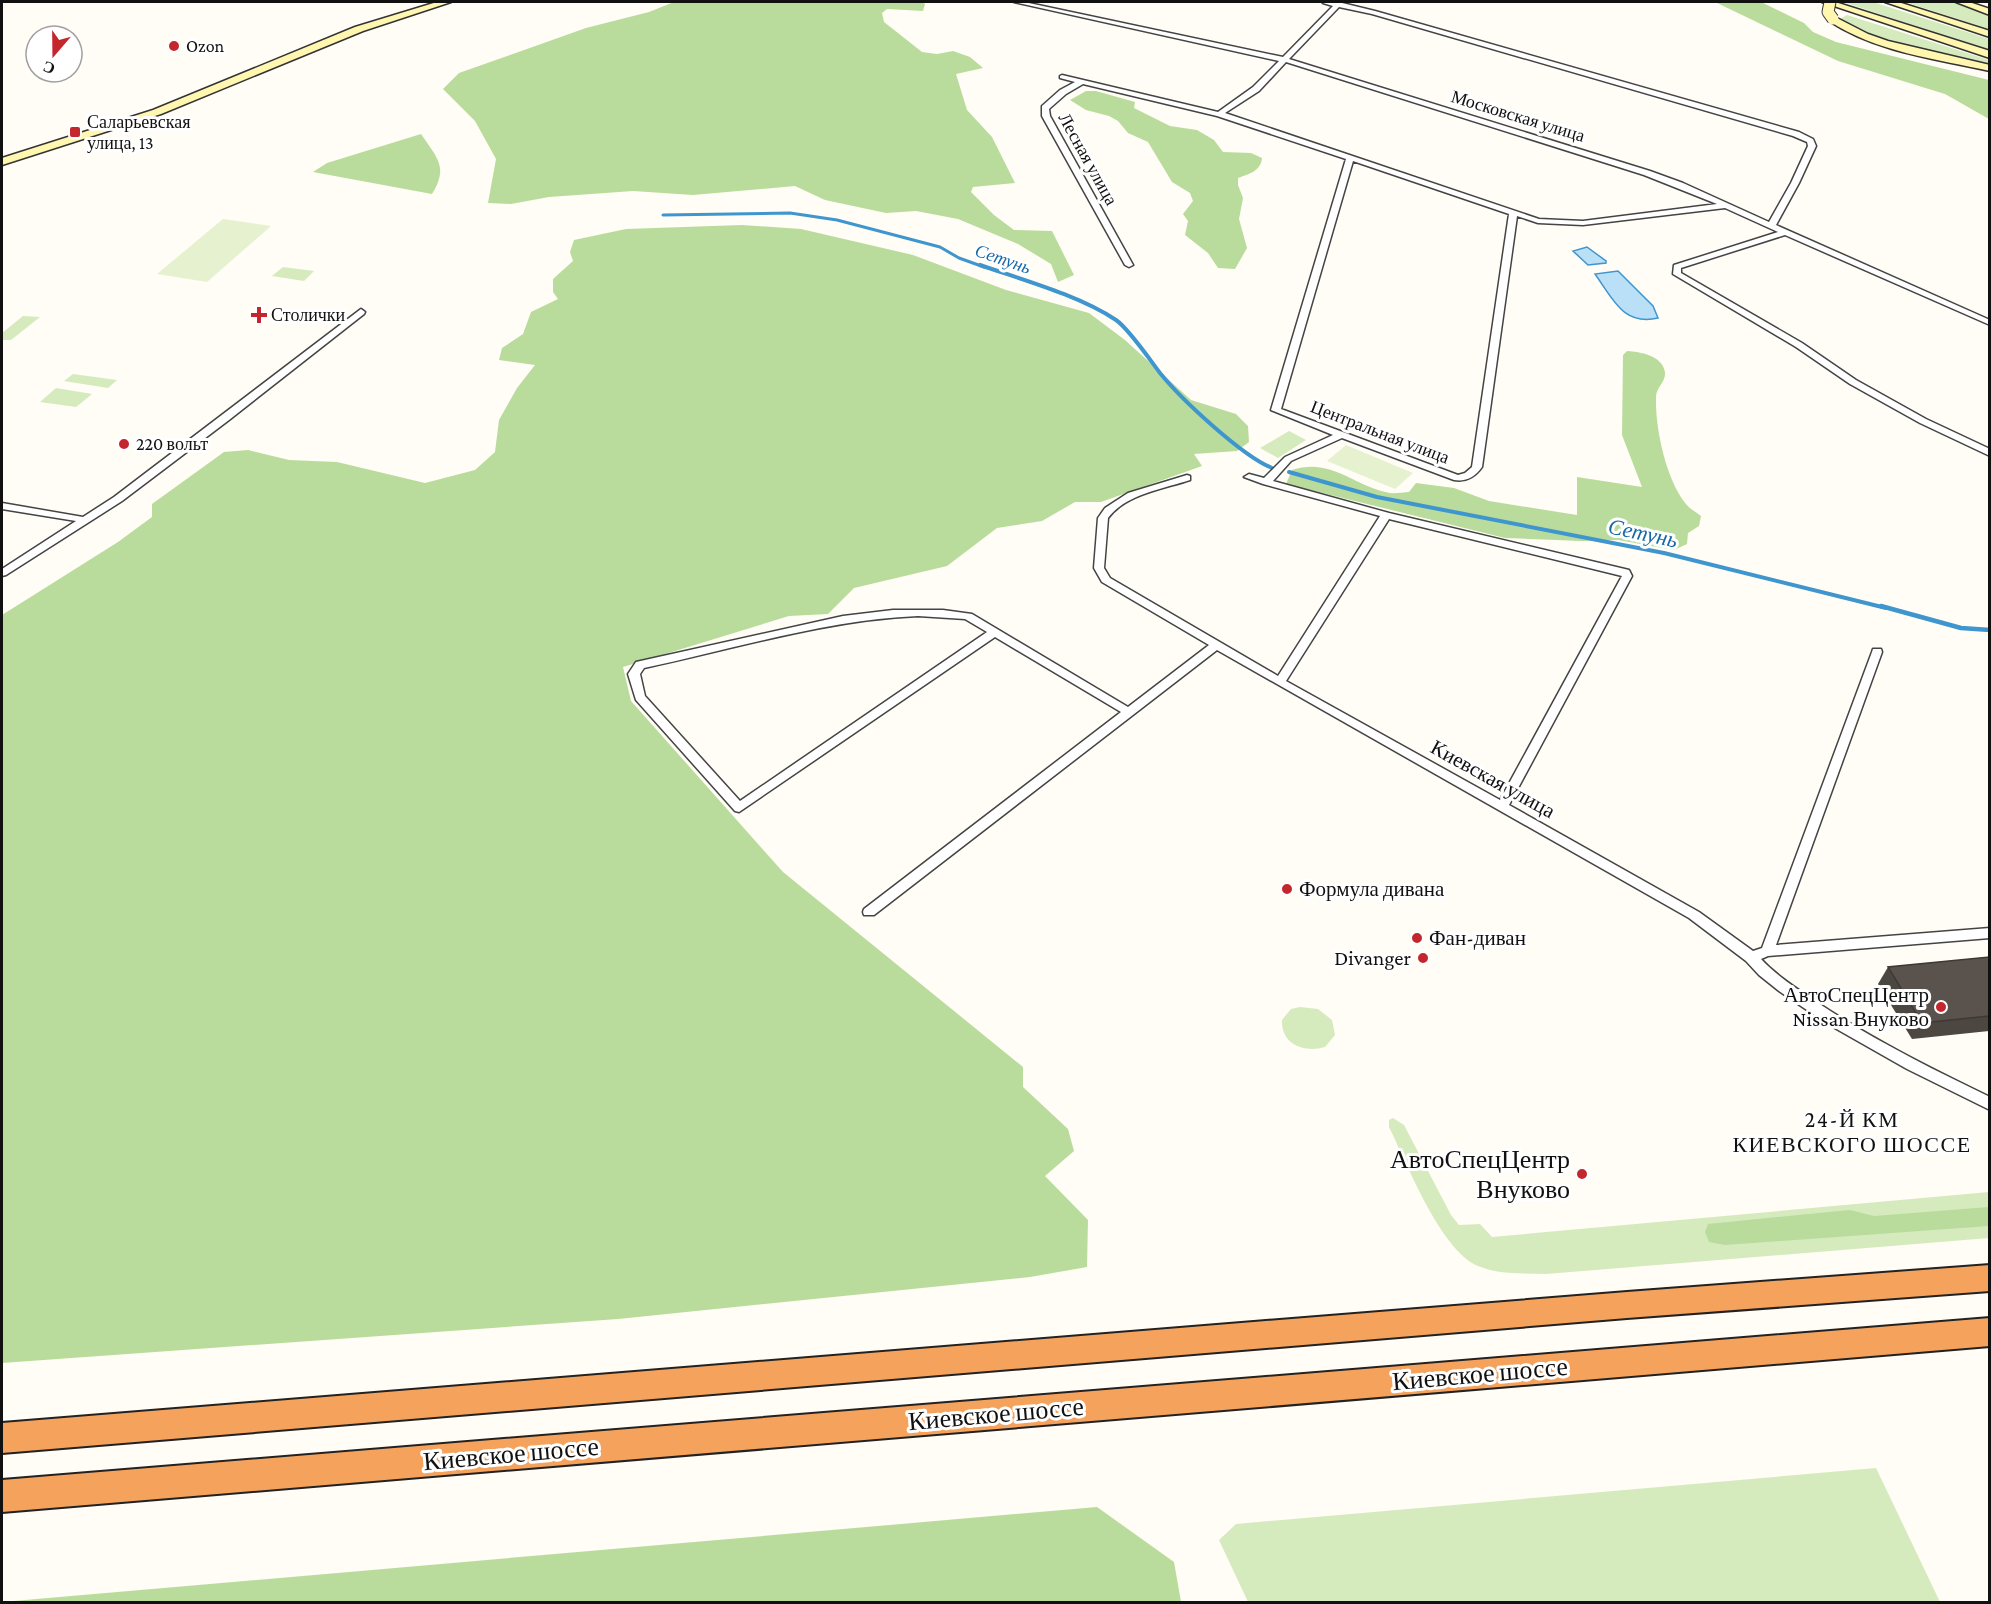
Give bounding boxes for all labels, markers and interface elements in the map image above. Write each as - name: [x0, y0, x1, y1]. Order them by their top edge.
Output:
- north arrow: [24, 24, 84, 84]
- place label: Ozon: [186, 36, 225, 56]
- marker: Ozon: [167, 39, 181, 53]
- text: С: [41, 58, 57, 78]
- street label: Московская улица: [1449, 86, 1587, 146]
- street label: Лесная улица: [1054, 109, 1122, 209]
- place label: Саларьевская улица, 13: [87, 112, 190, 153]
- marker: Саларьевская улица, 13: [68, 125, 82, 139]
- water label: Сетунь: [973, 240, 1033, 278]
- place label: Столички: [271, 305, 346, 325]
- marker: Столички: [252, 308, 266, 322]
- street label: Центральная улица: [1308, 396, 1452, 468]
- place label: 220 вольт: [136, 434, 208, 454]
- marker: 220 вольт: [117, 437, 131, 451]
- water label: Сетунь: [1606, 513, 1680, 553]
- street label: Киевская улица: [1427, 735, 1560, 823]
- place label: Формула дивана: [1299, 877, 1445, 901]
- marker: Формула дивана: [1280, 882, 1294, 896]
- place label: Фан-диван: [1429, 926, 1526, 950]
- marker: Фан-диван: [1410, 931, 1424, 945]
- place label: Divanger: [1334, 946, 1412, 970]
- marker: Divanger: [1416, 951, 1430, 965]
- place label: АвтоСпецЦентр Nissan Внуково: [1784, 983, 1929, 1031]
- marker: АвтоСпецЦентр Nissan Внуково: [1934, 1000, 1948, 1014]
- district label: 24-Й КМ КИЕВСКОГО ШОССЕ: [1732, 1107, 1972, 1157]
- place label: АвтоСпецЦентр Внуково: [1390, 1145, 1570, 1204]
- marker: АвтоСпецЦентр Внуково: [1575, 1167, 1589, 1181]
- street label: Киевское шоссе: [1391, 1352, 1569, 1396]
- street label: Киевское шоссе: [907, 1392, 1085, 1436]
- street label: Киевское шоссе: [422, 1432, 600, 1476]

